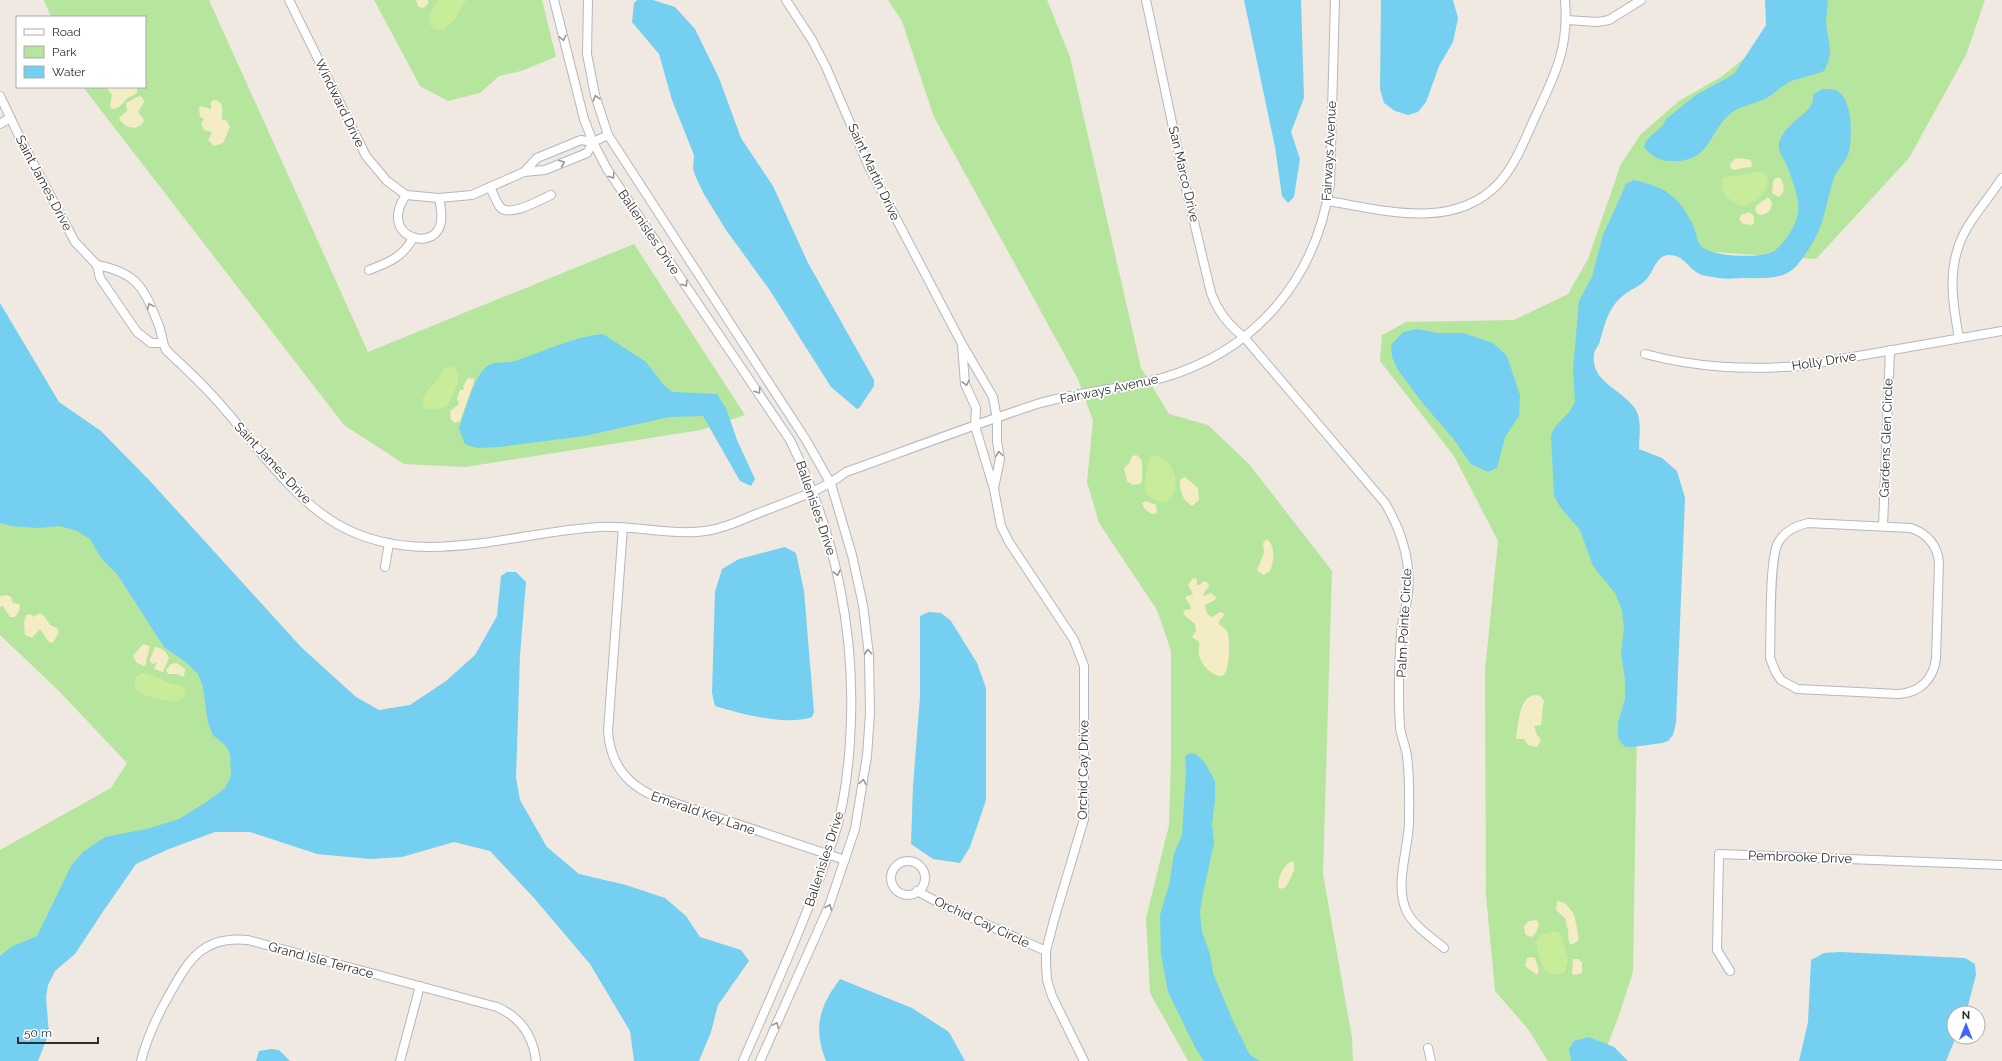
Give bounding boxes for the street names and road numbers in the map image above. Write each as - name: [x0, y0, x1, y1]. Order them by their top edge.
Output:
- street label: Windward Drive: [312, 56, 368, 150]
- street label: Fairways Avenue: [1319, 100, 1339, 201]
- street label: Saint Martin Drive: [845, 121, 903, 223]
- street label: San Marco Drive: [1166, 125, 1202, 224]
- street label: Saint James Drive: [12, 133, 76, 234]
- street label: Ballenisles Drive: [615, 187, 683, 278]
- street label: Holly Drive: [1791, 348, 1858, 374]
- street label: Fairways Avenue: [1058, 371, 1160, 407]
- street label: Gardens Glen Circle: [1876, 378, 1896, 498]
- street label: Saint James Drive: [231, 419, 315, 507]
- street label: Ballenisles Drive: [793, 459, 839, 558]
- street label: Palm Pointe Circle: [1394, 568, 1414, 678]
- street label: Orchid Cay Drive: [1075, 720, 1091, 820]
- street label: Emerald Key Lane: [649, 788, 757, 838]
- street label: Ballenisles Drive: [802, 809, 847, 908]
- street label: Pembrooke Drive: [1748, 848, 1853, 866]
- street label: Orchid Cay Circle: [932, 893, 1032, 951]
- street label: Grand Isle Terrace: [267, 939, 376, 981]

